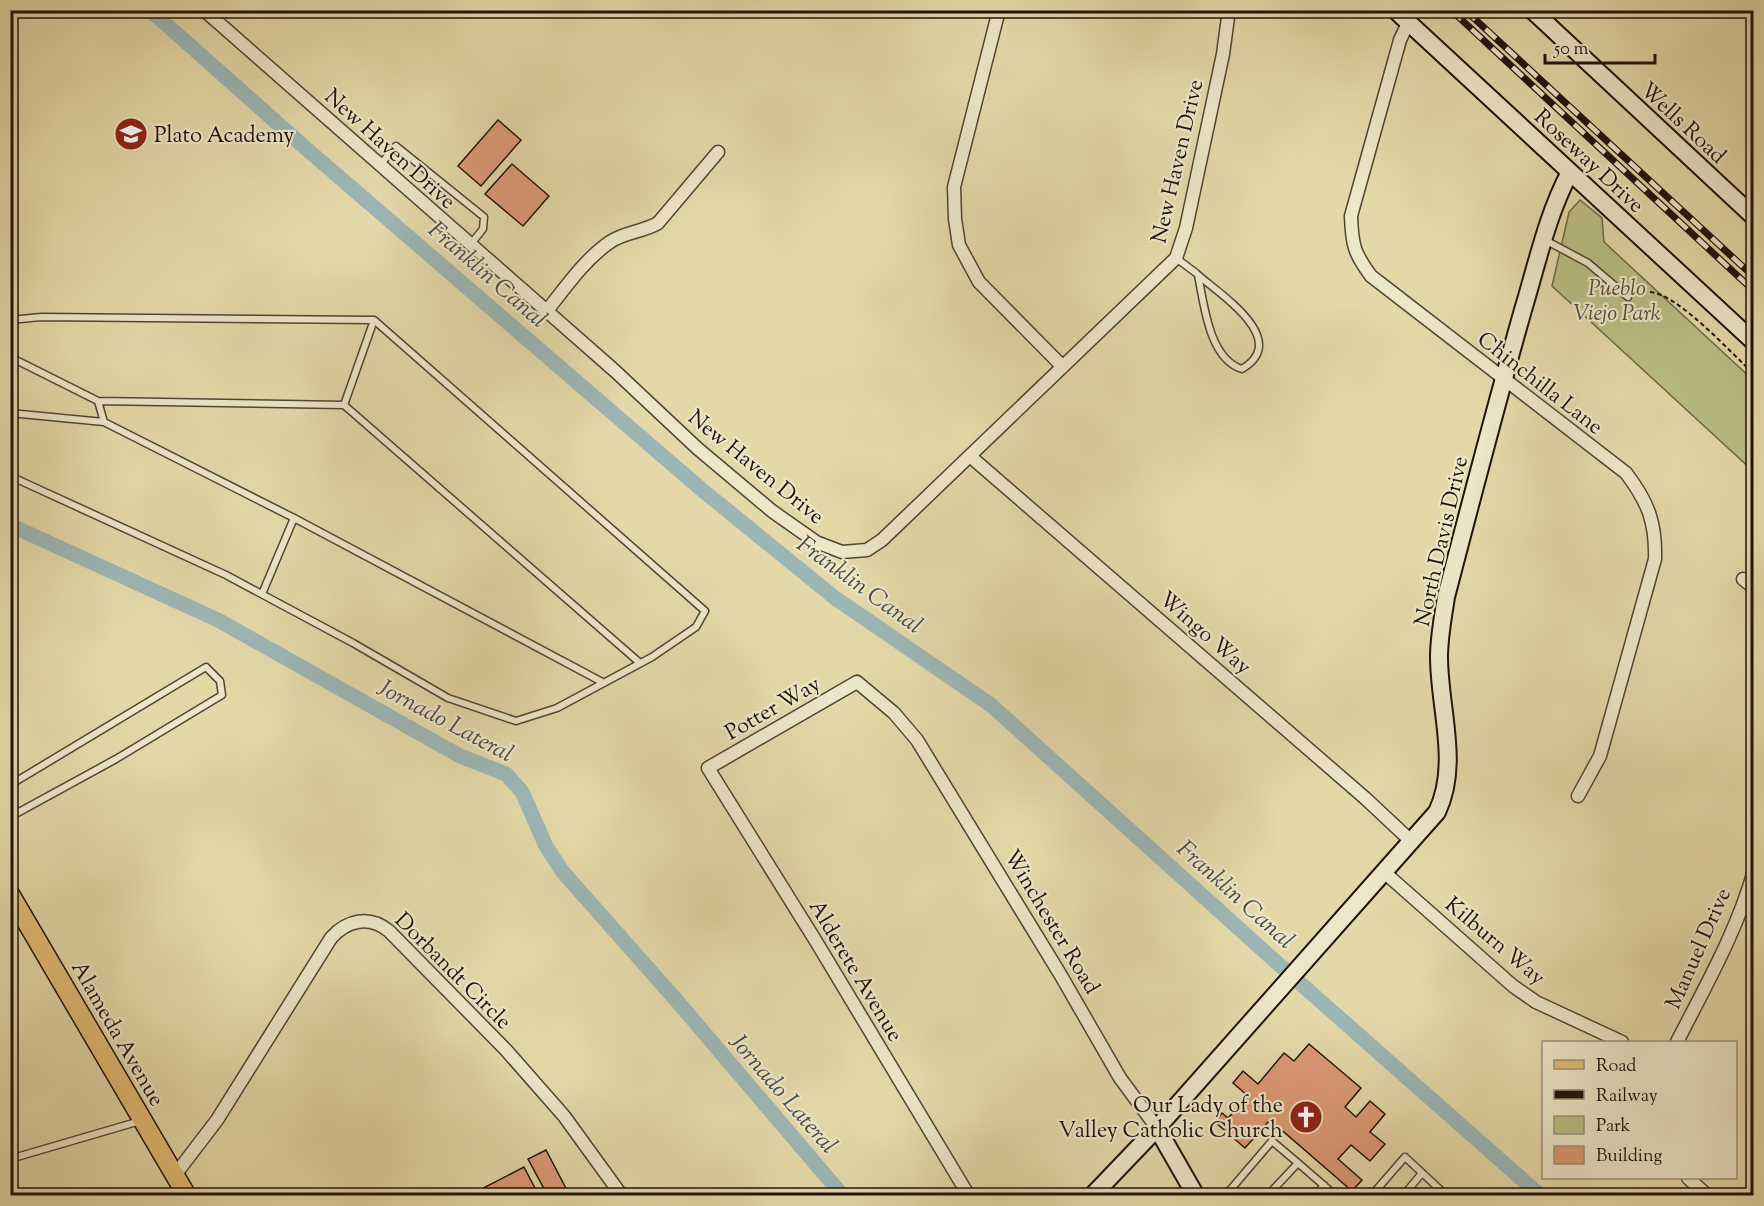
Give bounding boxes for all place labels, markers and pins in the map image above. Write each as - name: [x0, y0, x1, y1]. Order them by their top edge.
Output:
- school or university icon: Plato Academy: [113, 116, 149, 152]
- place label: Plato Academy: [154, 121, 294, 153]
- place label: Our Lady of the Valley Catholic Church: [1058, 1091, 1283, 1148]
- church icon: Our Lady of the Valley Catholic Church: [1288, 1099, 1324, 1135]

